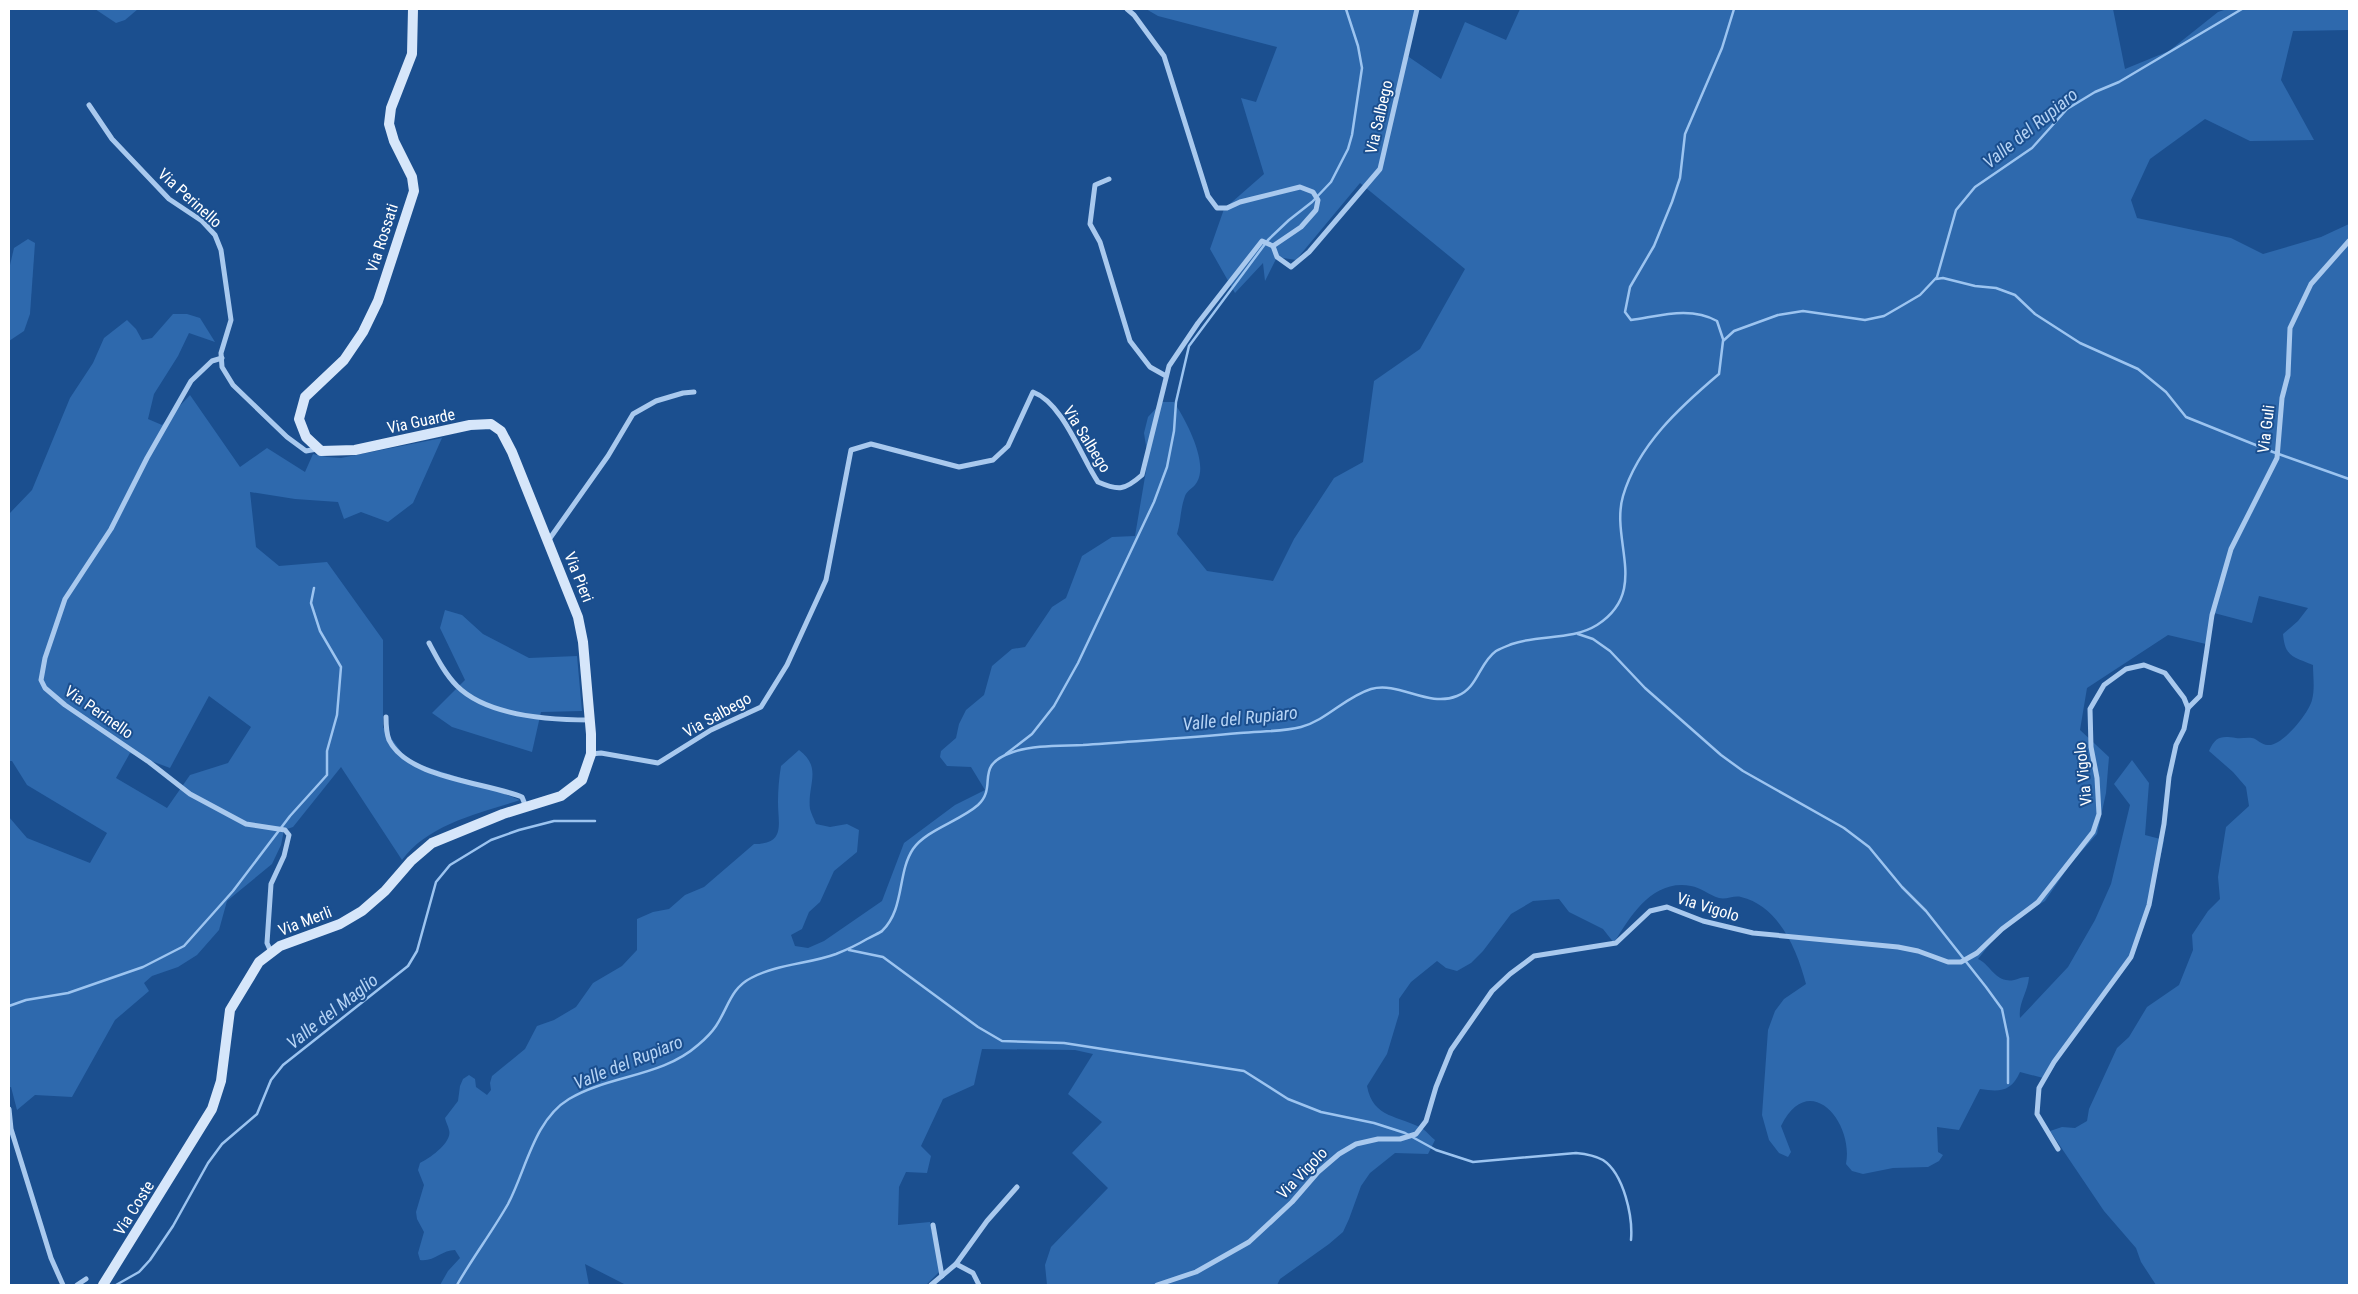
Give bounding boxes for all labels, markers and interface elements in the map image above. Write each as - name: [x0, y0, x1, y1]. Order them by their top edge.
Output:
- street label: Via Salbego: [1361, 78, 1397, 156]
- water label: Valle del Rupiaro: [1978, 83, 2082, 173]
- street label: Via Perinello: [154, 164, 226, 232]
- street label: Via Rossati: [362, 201, 402, 275]
- street label: Via Salbego: [1059, 402, 1115, 476]
- street label: Via Guli: [2254, 404, 2278, 454]
- street label: Via Guarde: [385, 405, 457, 437]
- street label: Via Pieri: [560, 549, 598, 605]
- street label: Via Perinello: [61, 681, 137, 743]
- street label: Via Salbego: [680, 689, 754, 741]
- water label: Valle del Rupiaro: [1181, 702, 1299, 734]
- street label: Via Vigolo: [2070, 741, 2096, 807]
- street label: Via Vigolo: [1675, 889, 1741, 925]
- street label: Via Merli: [276, 902, 334, 940]
- water label: Valle del Maglio: [282, 969, 382, 1053]
- water label: Valle del Rupiaro: [570, 1031, 686, 1093]
- street label: Via Vigolo: [1273, 1143, 1331, 1203]
- street label: Via Coste: [110, 1177, 158, 1239]

